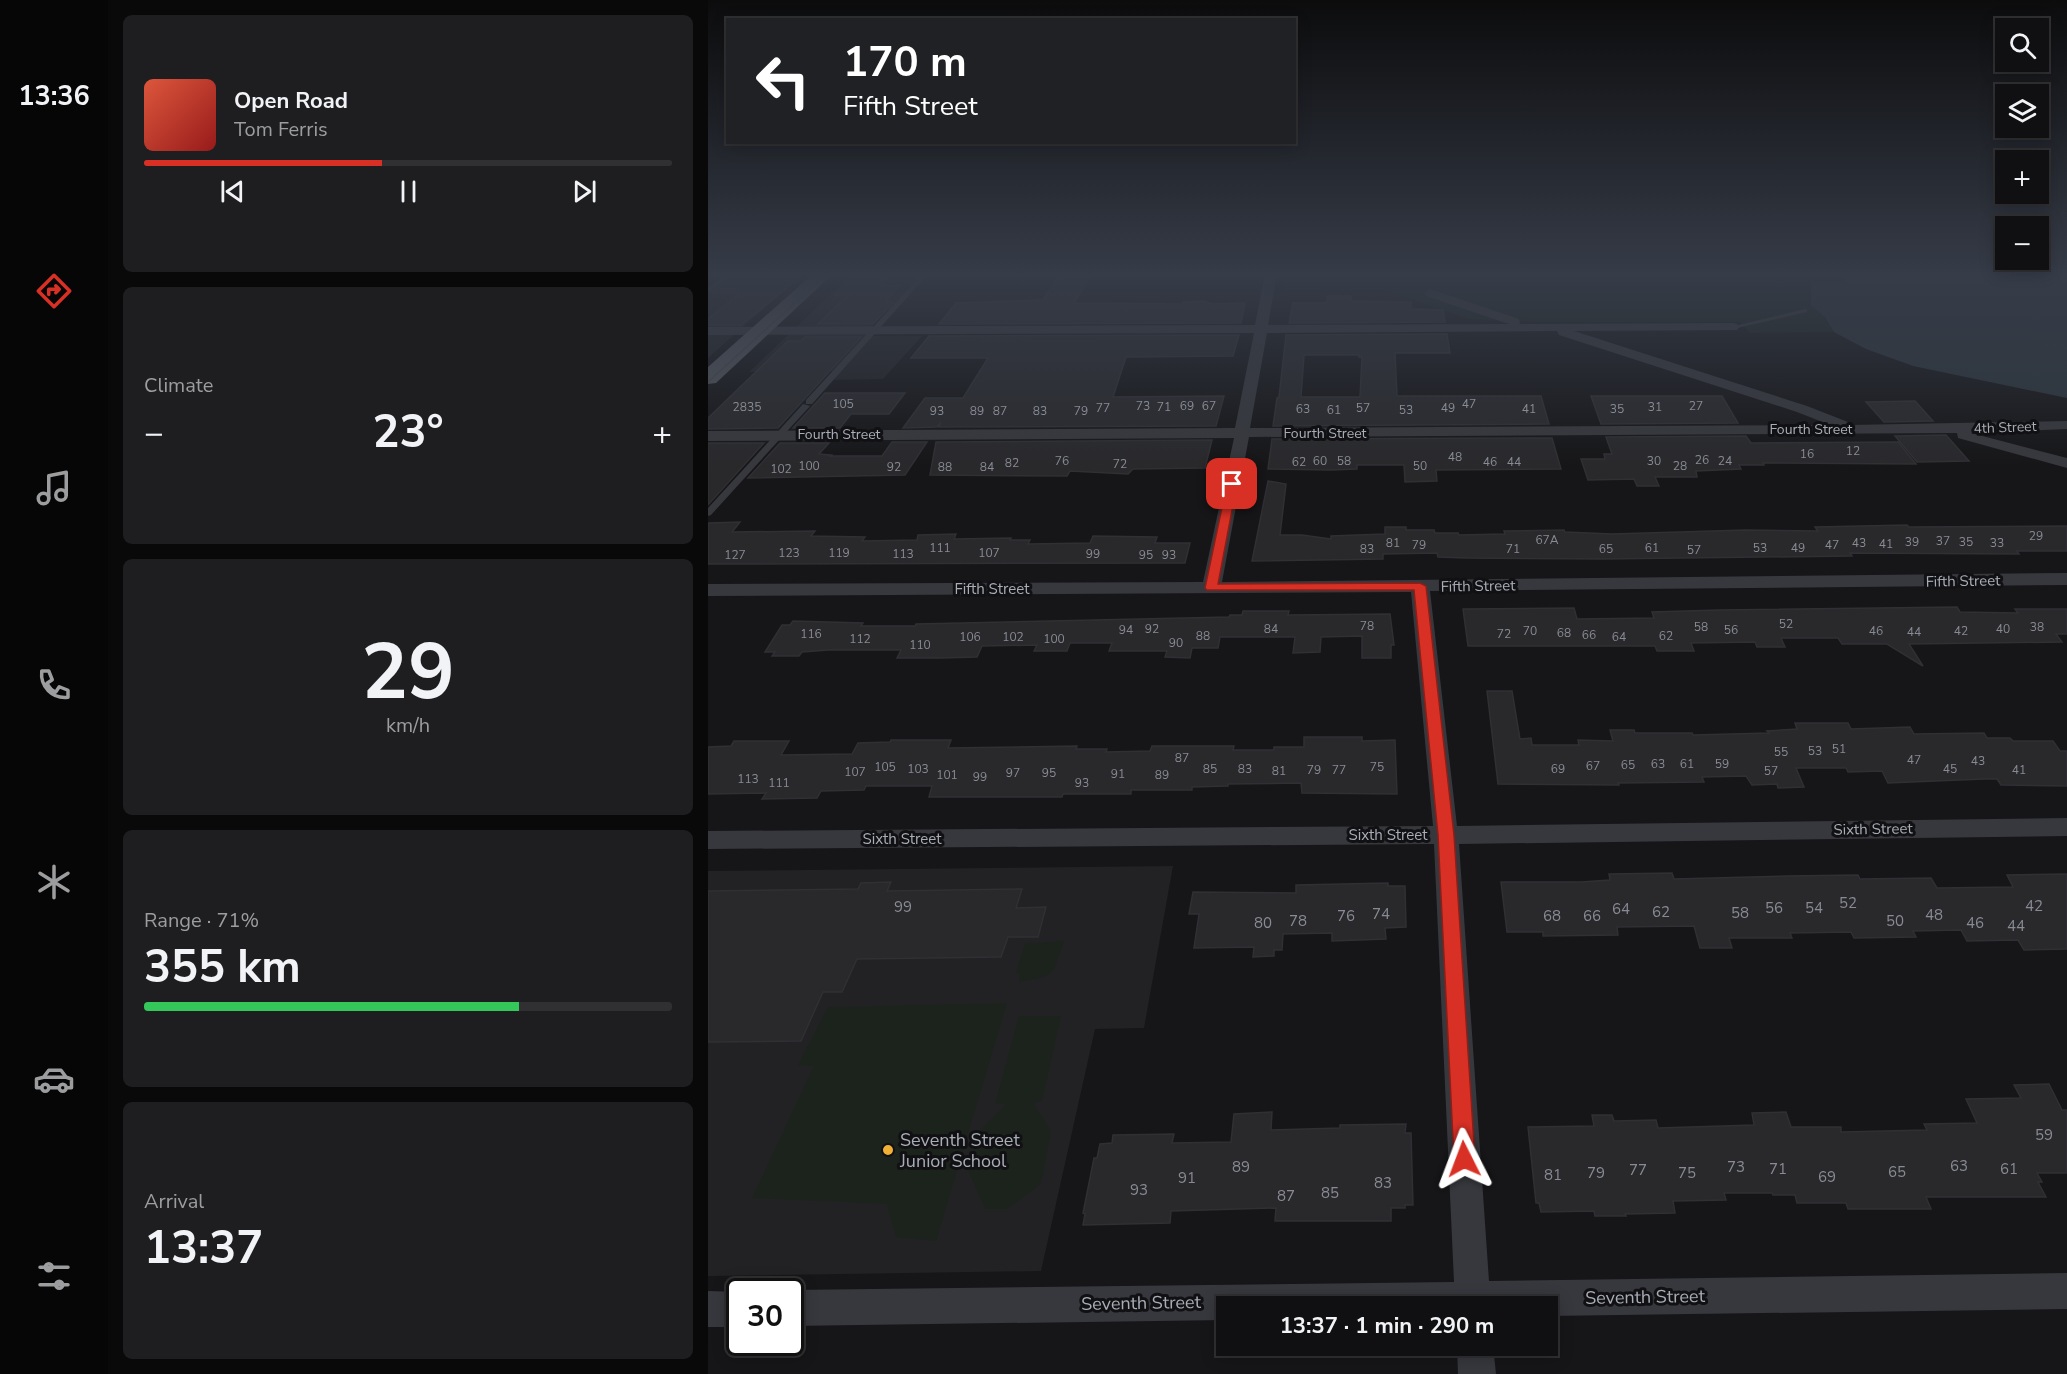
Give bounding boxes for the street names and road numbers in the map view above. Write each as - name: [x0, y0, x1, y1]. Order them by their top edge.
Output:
- street label: 4th Street: [1973, 417, 2037, 438]
- street label: Fourth Street: [1769, 420, 1853, 439]
- street label: Fourth Street: [1283, 424, 1367, 443]
- street label: Fourth Street: [797, 425, 881, 444]
- street label: Fifth Street: [1925, 570, 2001, 592]
- street label: Fifth Street: [1440, 575, 1516, 597]
- street label: Fifth Street: [955, 579, 1030, 599]
- street label: Sixth Street: [1833, 818, 1913, 840]
- street label: Sixth Street: [1348, 825, 1428, 845]
- street label: Sixth Street: [862, 829, 942, 849]
- street label: Seventh Street: [1585, 1284, 1706, 1310]
- street label: Seventh Street: [1081, 1290, 1202, 1316]

